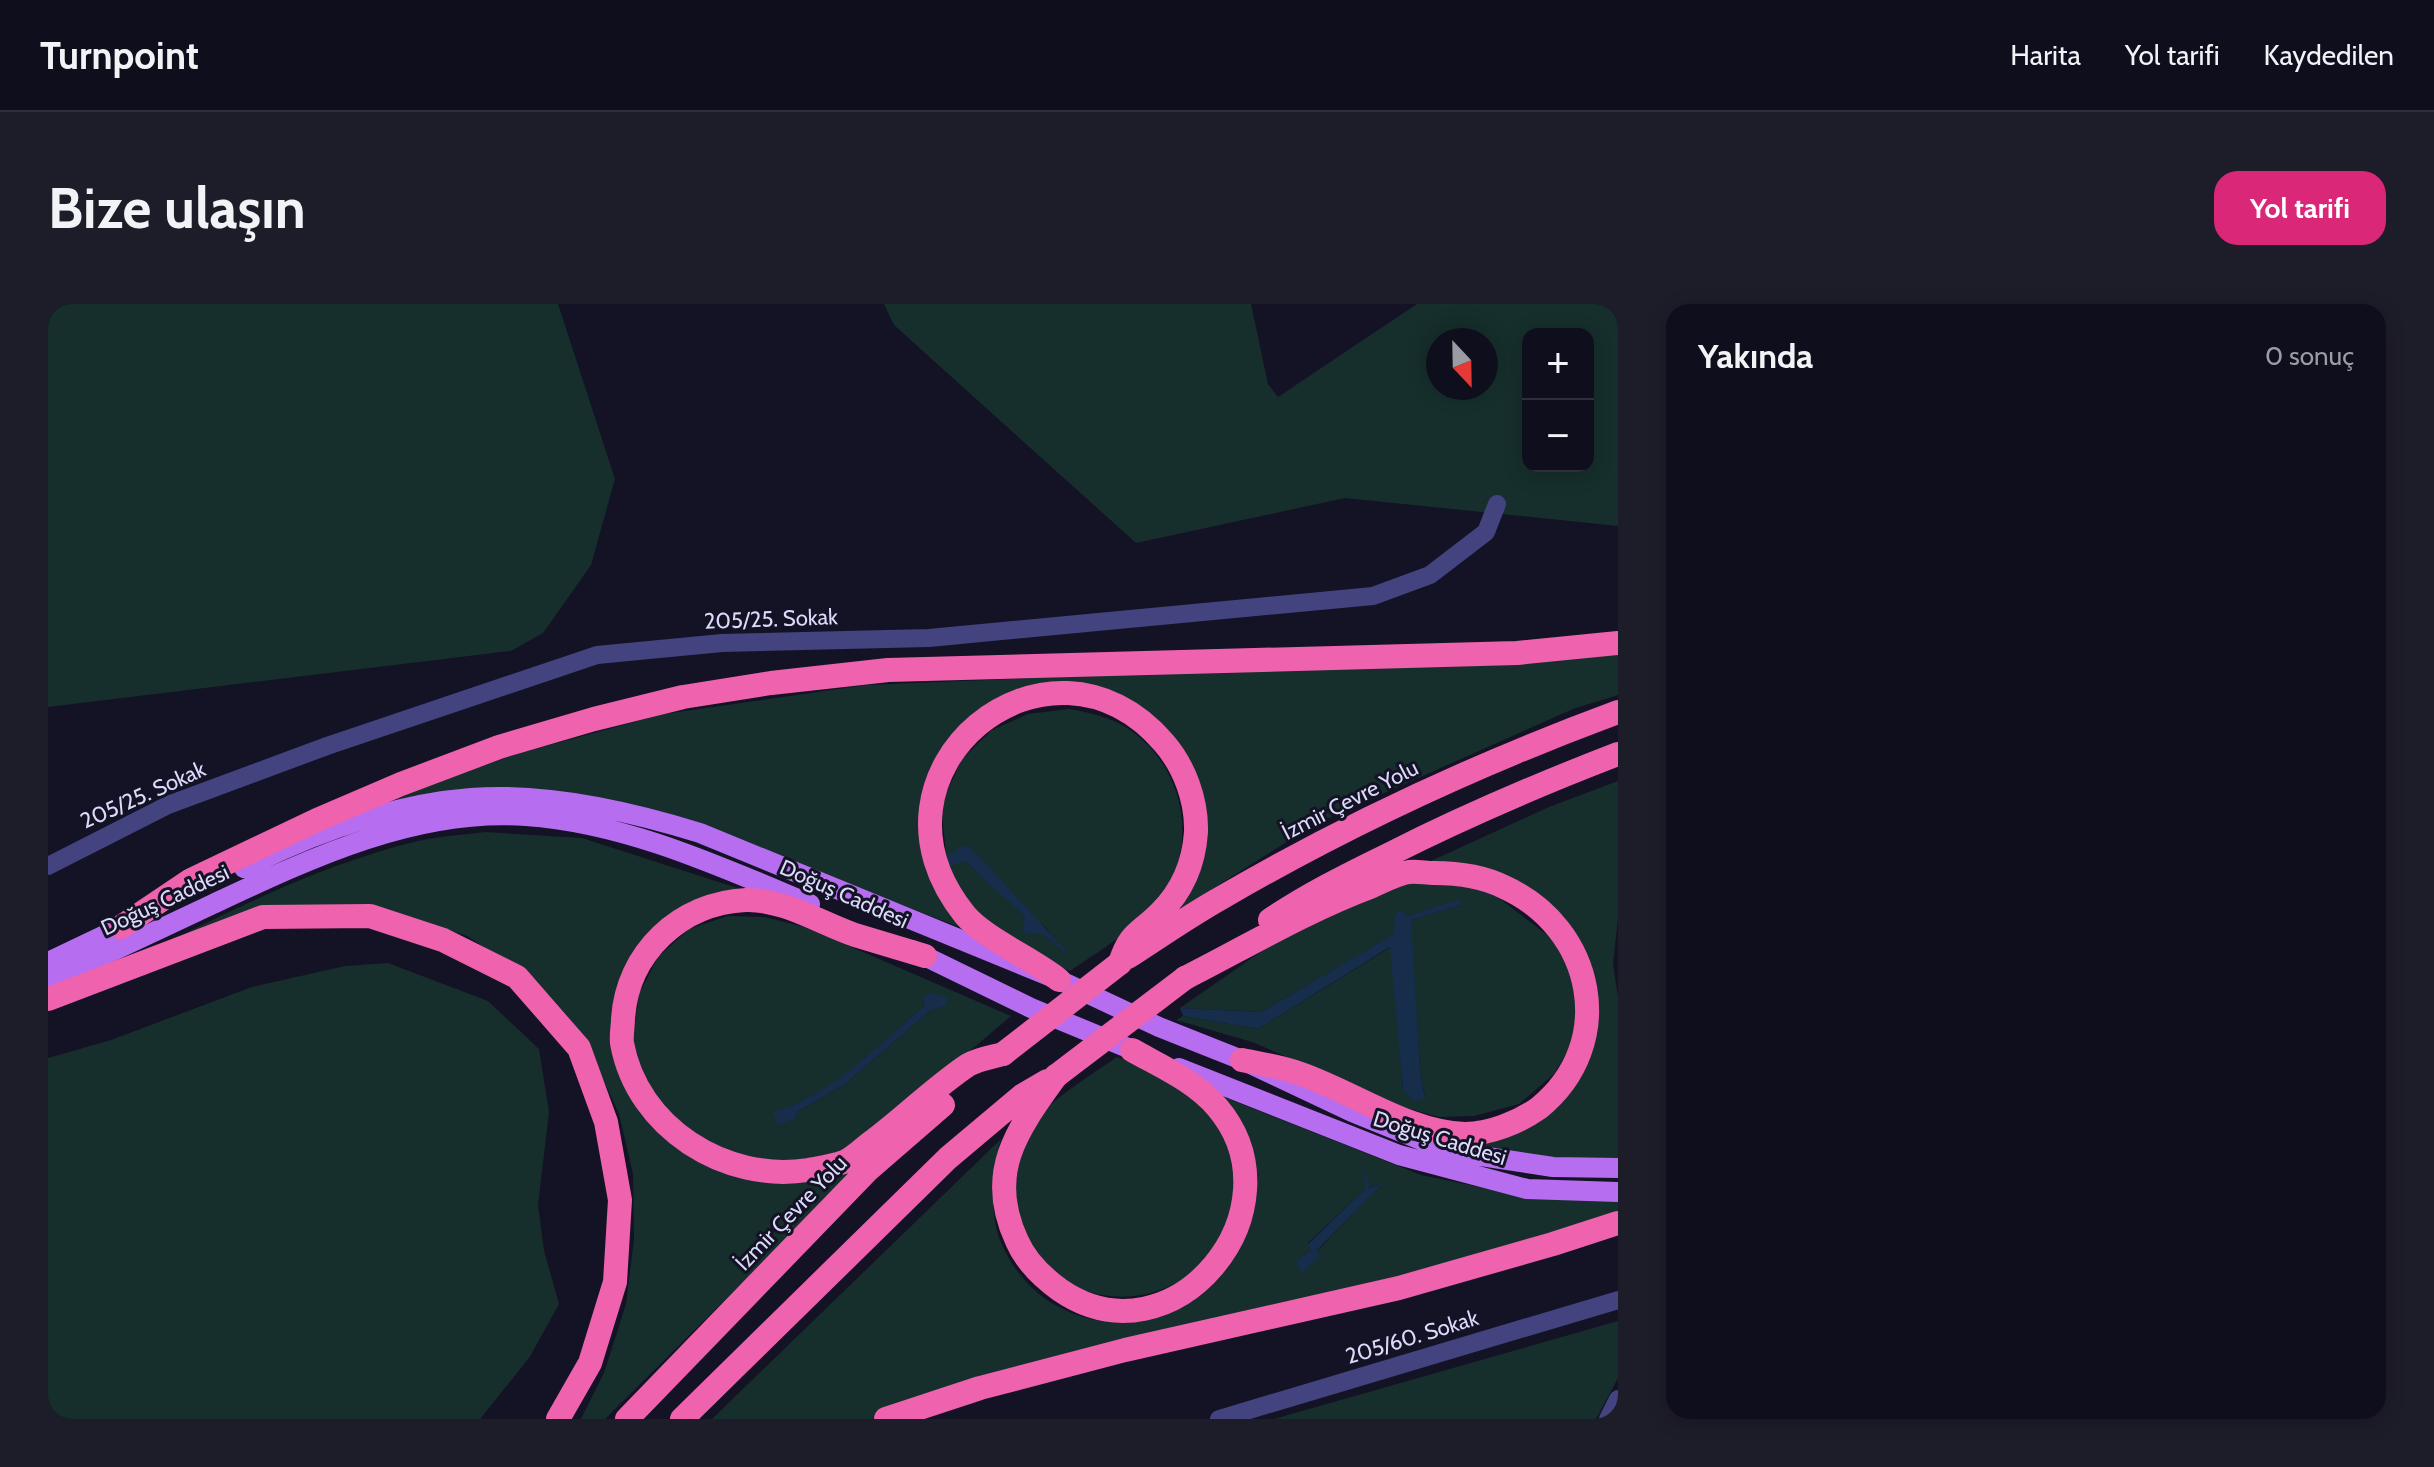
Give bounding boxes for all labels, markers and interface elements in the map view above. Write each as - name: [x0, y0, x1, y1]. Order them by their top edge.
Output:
- text: Turnpoint: [40, 32, 199, 79]
- text: Harita: [2010, 38, 2081, 72]
- text: Yol tarifi: [2125, 38, 2220, 72]
- text: Kaydedilen: [2264, 38, 2394, 72]
- button: Yol tarifi: [2214, 171, 2386, 245]
- text: Bize ulaşın: [48, 174, 306, 242]
- north arrow: [1426, 328, 1498, 400]
- map controls: [1522, 328, 1594, 472]
- button: +: [1522, 328, 1594, 400]
- text: Yakında: [1698, 335, 1813, 377]
- text: 0 sonuç: [2265, 340, 2354, 372]
- button: −: [1522, 400, 1594, 472]
- street label: 205/25. Sokak: [704, 603, 839, 635]
- street label: İzmir Çevre Yolu: [1277, 754, 1423, 846]
- street label: 205/25. Sokak: [76, 755, 210, 835]
- street label: Doğuş Caddesi: [775, 854, 913, 934]
- street label: Doğuş Caddesi: [97, 859, 233, 941]
- street label: Doğuş Caddesi: [1370, 1105, 1510, 1171]
- street label: İzmir Çevre Yolu: [729, 1150, 853, 1276]
- street label: 205/60. Sokak: [1342, 1304, 1482, 1370]

